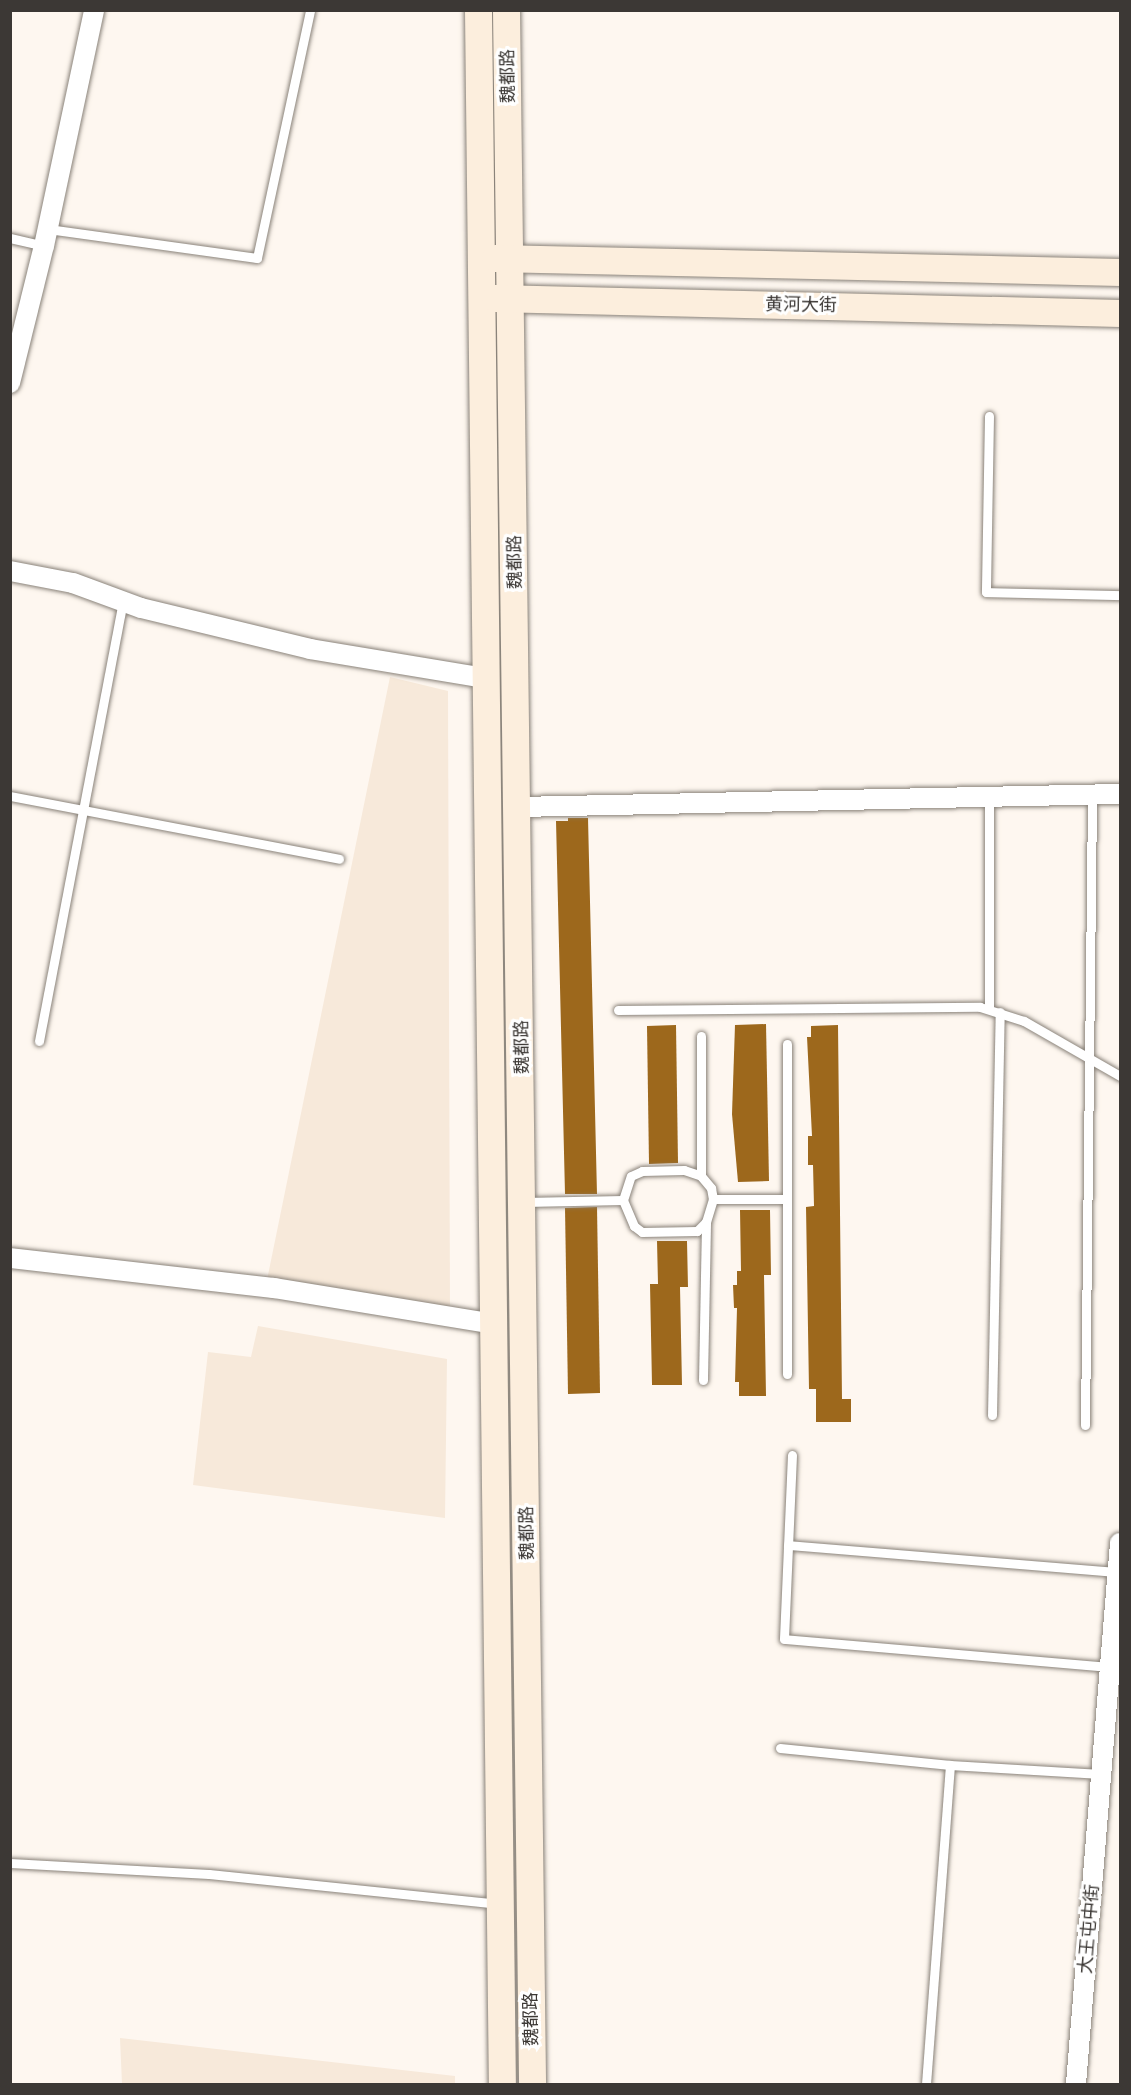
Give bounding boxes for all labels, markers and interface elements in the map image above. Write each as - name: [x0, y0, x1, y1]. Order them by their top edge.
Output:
- street label: 魏都路: [497, 49, 519, 103]
- street label: 黄河大街: [765, 294, 837, 316]
- street label: 魏都路: [504, 535, 526, 589]
- street label: 魏都路: [511, 1020, 533, 1074]
- street label: 魏都路: [516, 1506, 538, 1560]
- street label: 大王屯中街: [1074, 1883, 1104, 1975]
- street label: 魏都路: [520, 1992, 542, 2046]

